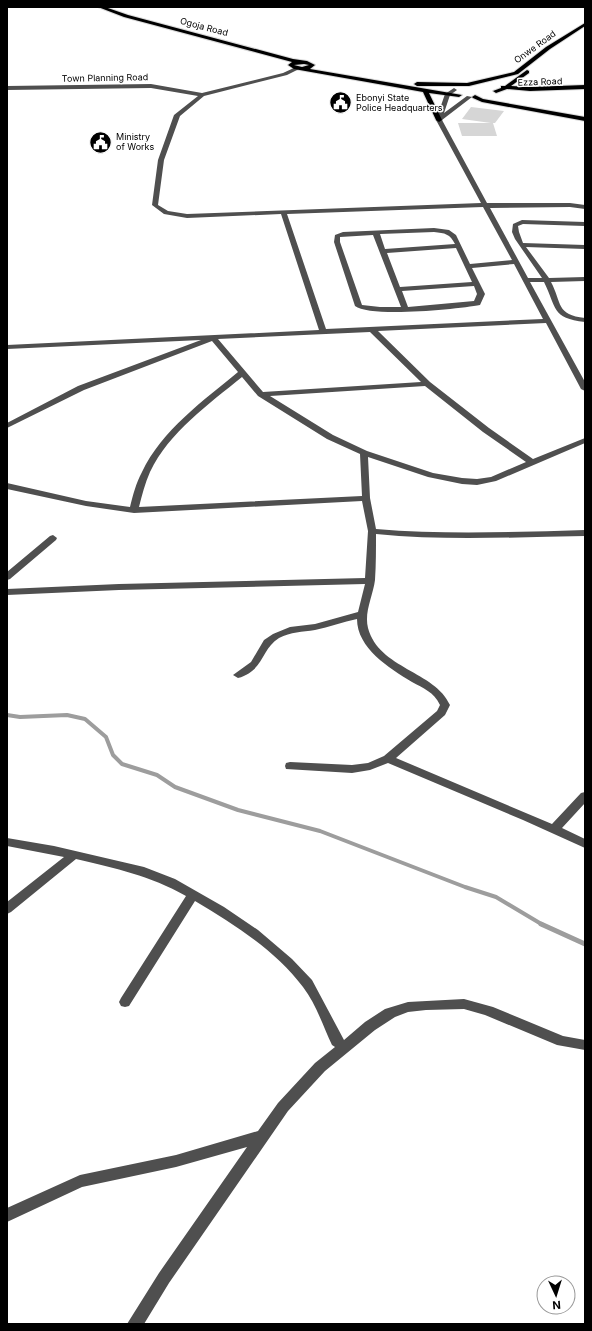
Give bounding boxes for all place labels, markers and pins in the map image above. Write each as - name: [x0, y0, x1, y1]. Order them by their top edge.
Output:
- public building icon: Ebonyi State Police Headquarters: [328, 90, 354, 116]
- place label: Ebonyi State Police Headquarters: [356, 92, 443, 113]
- public building icon: Ministry of Works: [88, 129, 114, 155]
- place label: Ministry of Works: [116, 131, 155, 152]

